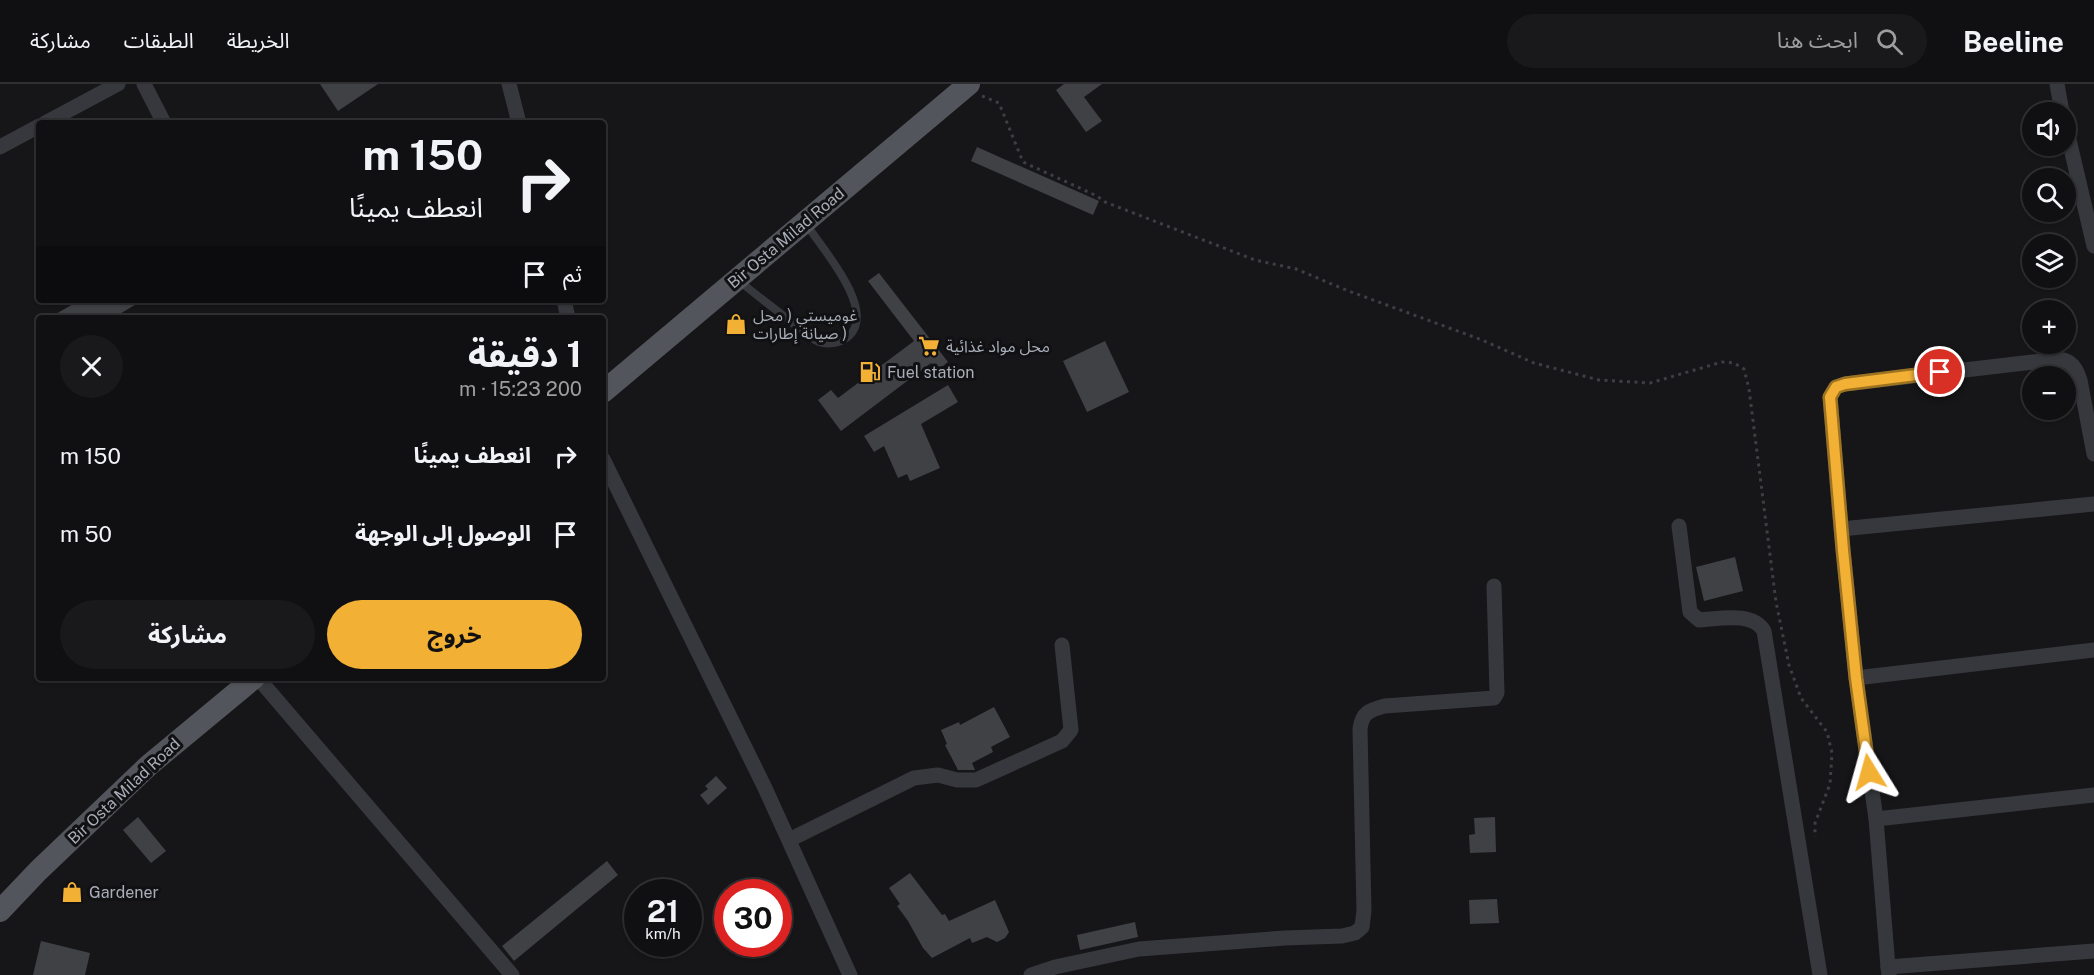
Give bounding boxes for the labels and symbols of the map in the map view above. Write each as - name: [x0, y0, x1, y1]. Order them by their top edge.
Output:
- street label: Bir Osta Milad Road: [724, 184, 848, 292]
- place label: غوميستي ( محل صيانة إطارات ): [753, 306, 857, 344]
- shop icon: غوميستي ( محل صيانة إطارات ): [724, 312, 748, 336]
- supermarket icon: محل مواد غذائية: [917, 334, 941, 358]
- place label: محل مواد غذائية: [946, 337, 1050, 356]
- pin: [1914, 346, 1965, 397]
- fuel station icon: Fuel station: [858, 360, 882, 384]
- place label: Fuel station: [887, 363, 974, 382]
- street label: Bir Osta Milad Road: [64, 734, 184, 848]
- position arrow: [1837, 740, 1901, 804]
- speed limit sign: 30: [714, 879, 792, 957]
- shop icon: Gardener: [60, 880, 84, 904]
- place label: Gardener: [89, 883, 159, 902]

